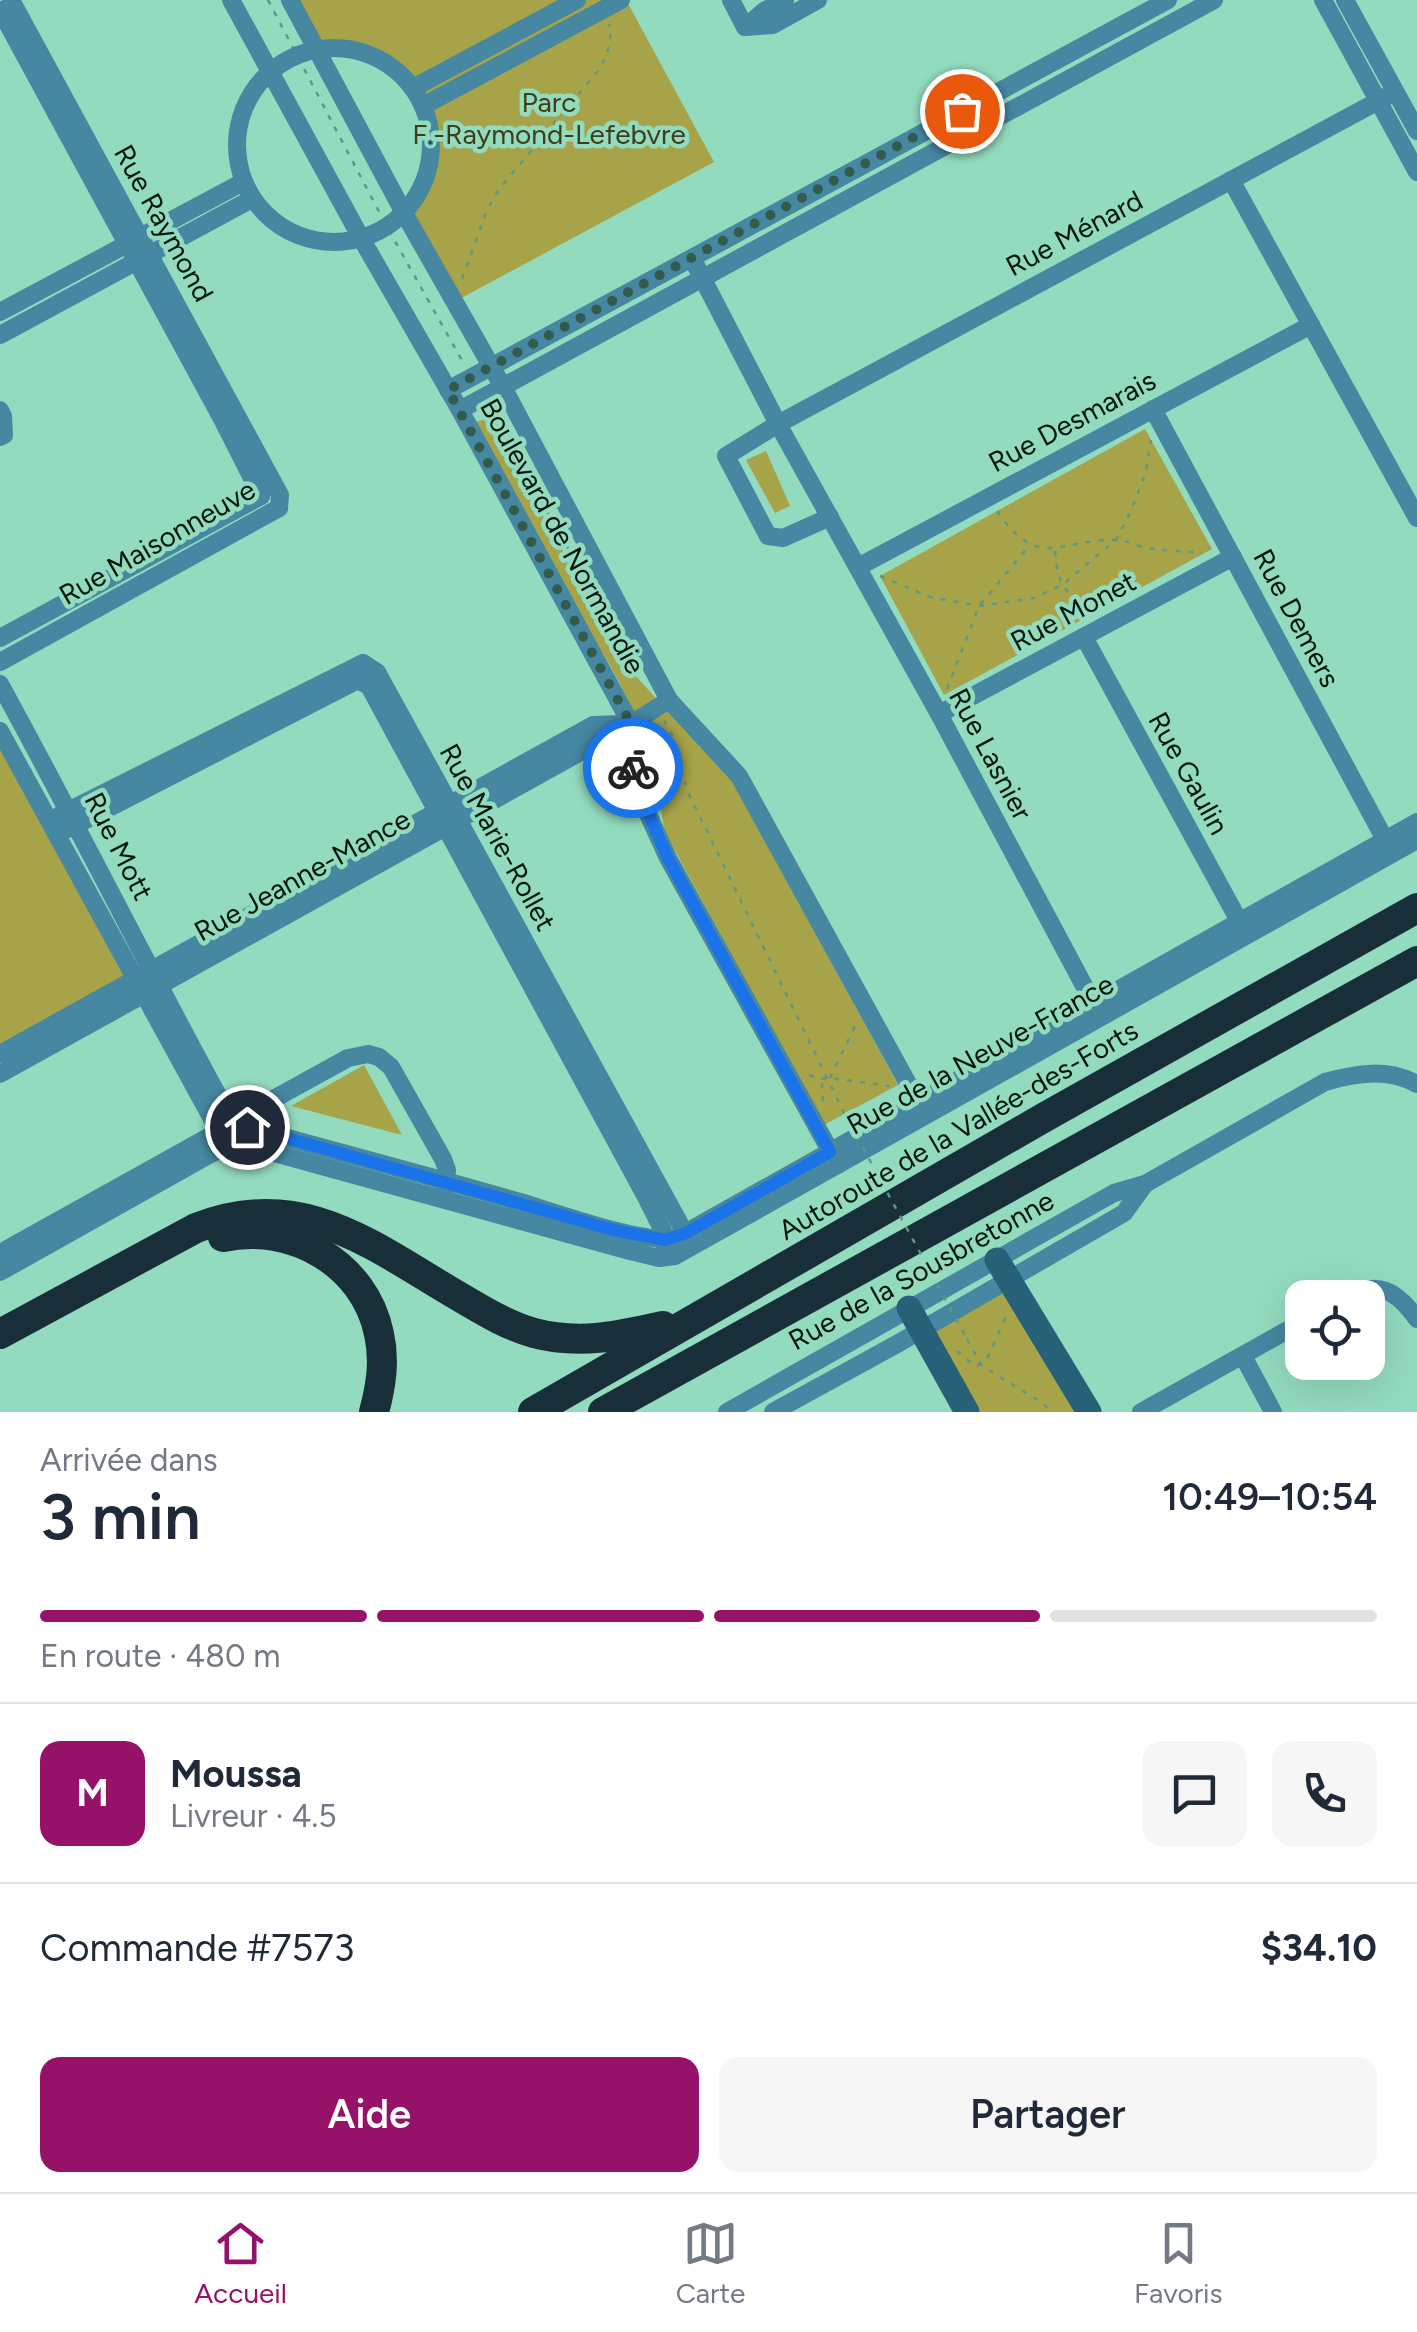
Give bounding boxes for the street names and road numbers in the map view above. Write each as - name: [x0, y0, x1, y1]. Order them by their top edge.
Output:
- street label: Rue Raymond: [107, 139, 221, 307]
- street label: Rue Ménard: [1000, 183, 1148, 283]
- street label: Rue Desmarais: [983, 363, 1161, 479]
- street label: Boulevard de Normandie: [473, 393, 653, 679]
- street label: Rue Maisonneuve: [53, 472, 261, 612]
- street label: Rue Demers: [1246, 543, 1348, 693]
- street label: Rue Monet: [1005, 564, 1141, 658]
- street label: Rue Lasnier: [942, 682, 1040, 826]
- street label: Rue Gaulin: [1141, 706, 1237, 840]
- street label: Rue Marie-Rollet: [433, 738, 563, 936]
- street label: Rue Mott: [77, 786, 161, 906]
- street label: Rue Jeanne-Mance: [188, 802, 416, 948]
- street label: Rue de la Neuve-France: [841, 966, 1119, 1142]
- street label: Autoroute de la Vallée-des-Forts: [772, 1013, 1144, 1247]
- street label: Rue de la Sousbretonne: [782, 1183, 1060, 1357]

